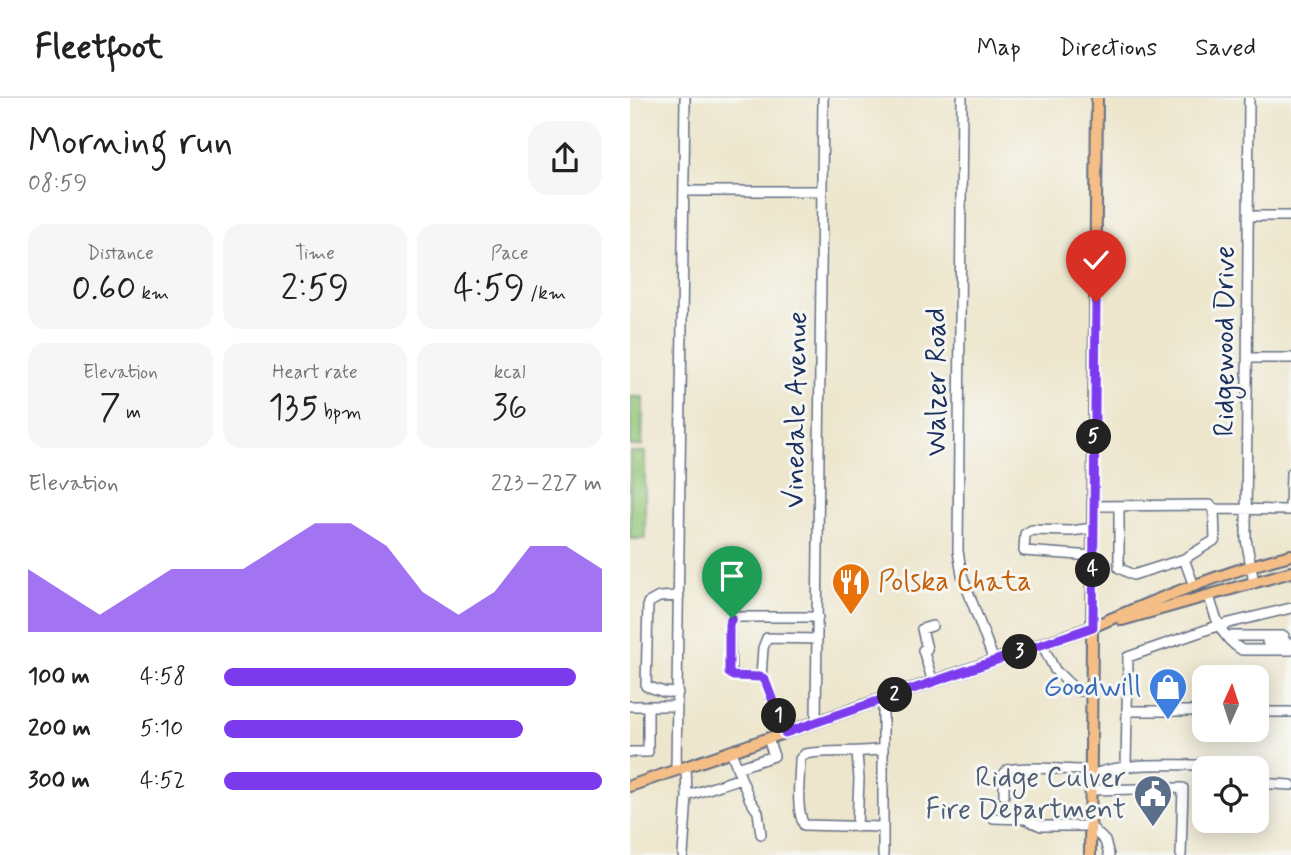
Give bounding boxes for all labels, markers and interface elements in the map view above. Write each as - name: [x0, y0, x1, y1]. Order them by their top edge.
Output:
- text: Fleetfoot: [35, 26, 163, 70]
- text: Map: [977, 33, 1021, 64]
- text: Directions: [1059, 33, 1157, 64]
- text: Saved: [1195, 33, 1256, 64]
- text: Morning run: [28, 118, 233, 167]
- button: share: [528, 121, 602, 195]
- text: 08:59: [28, 169, 87, 199]
- pin: [1066, 230, 1126, 302]
- text: Distance: [87, 241, 154, 266]
- text: Time: [295, 241, 335, 266]
- text: Pace: [491, 241, 529, 266]
- icon: check: [1077, 241, 1115, 279]
- street label: Ridgewood Drive: [1207, 246, 1246, 436]
- text: 0.60: [72, 266, 136, 312]
- text: 2:59: [281, 266, 349, 312]
- text: 4:59: [453, 266, 525, 312]
- text: km: [136, 281, 169, 306]
- text: /km: [525, 281, 566, 306]
- street label: Walzer Road: [919, 308, 956, 456]
- street label: Vinedale Avenue: [777, 311, 817, 509]
- text: Elevation: [83, 360, 158, 385]
- text: Heart rate: [272, 360, 358, 385]
- text: kcal: [494, 360, 526, 385]
- text: 7: [100, 385, 121, 431]
- text: 135: [268, 385, 318, 431]
- text: 36: [492, 385, 527, 431]
- text: m: [121, 400, 141, 425]
- text: bpm: [318, 400, 362, 425]
- pin: 5: [1077, 420, 1112, 454]
- text: 5: [1088, 424, 1099, 449]
- text: Elevation: [28, 469, 119, 499]
- text: 223–227 m: [491, 469, 602, 499]
- pin: [702, 546, 762, 618]
- pin: 4: [1076, 552, 1110, 588]
- icon: arrive: [713, 557, 751, 595]
- text: 4: [1087, 557, 1098, 582]
- restaurant icon: Polska Chata: [830, 561, 872, 616]
- place label: Polska Chata: [878, 564, 1032, 601]
- pin: 3: [1002, 634, 1038, 670]
- text: 3: [1015, 639, 1024, 664]
- text: 100 m: [28, 662, 90, 692]
- text: 4:58: [140, 662, 186, 692]
- north arrow: [1192, 665, 1269, 742]
- map controls: [1192, 665, 1269, 833]
- shop icon: Goodwill: [1147, 666, 1189, 721]
- place label: Goodwill: [1043, 669, 1141, 706]
- pin: 2: [877, 678, 912, 712]
- text: 2: [890, 682, 899, 707]
- pin: 1: [762, 698, 796, 734]
- text: 1: [774, 703, 783, 728]
- text: 200 m: [28, 714, 91, 744]
- text: 5:10: [140, 714, 183, 744]
- button: locate: [1192, 756, 1269, 833]
- place label: Ridge Culver Fire Department: [926, 760, 1126, 829]
- text: 300 m: [28, 766, 90, 796]
- text: 4:52: [140, 766, 185, 796]
- public building icon: Ridge Culver Fire Department: [1132, 773, 1174, 828]

